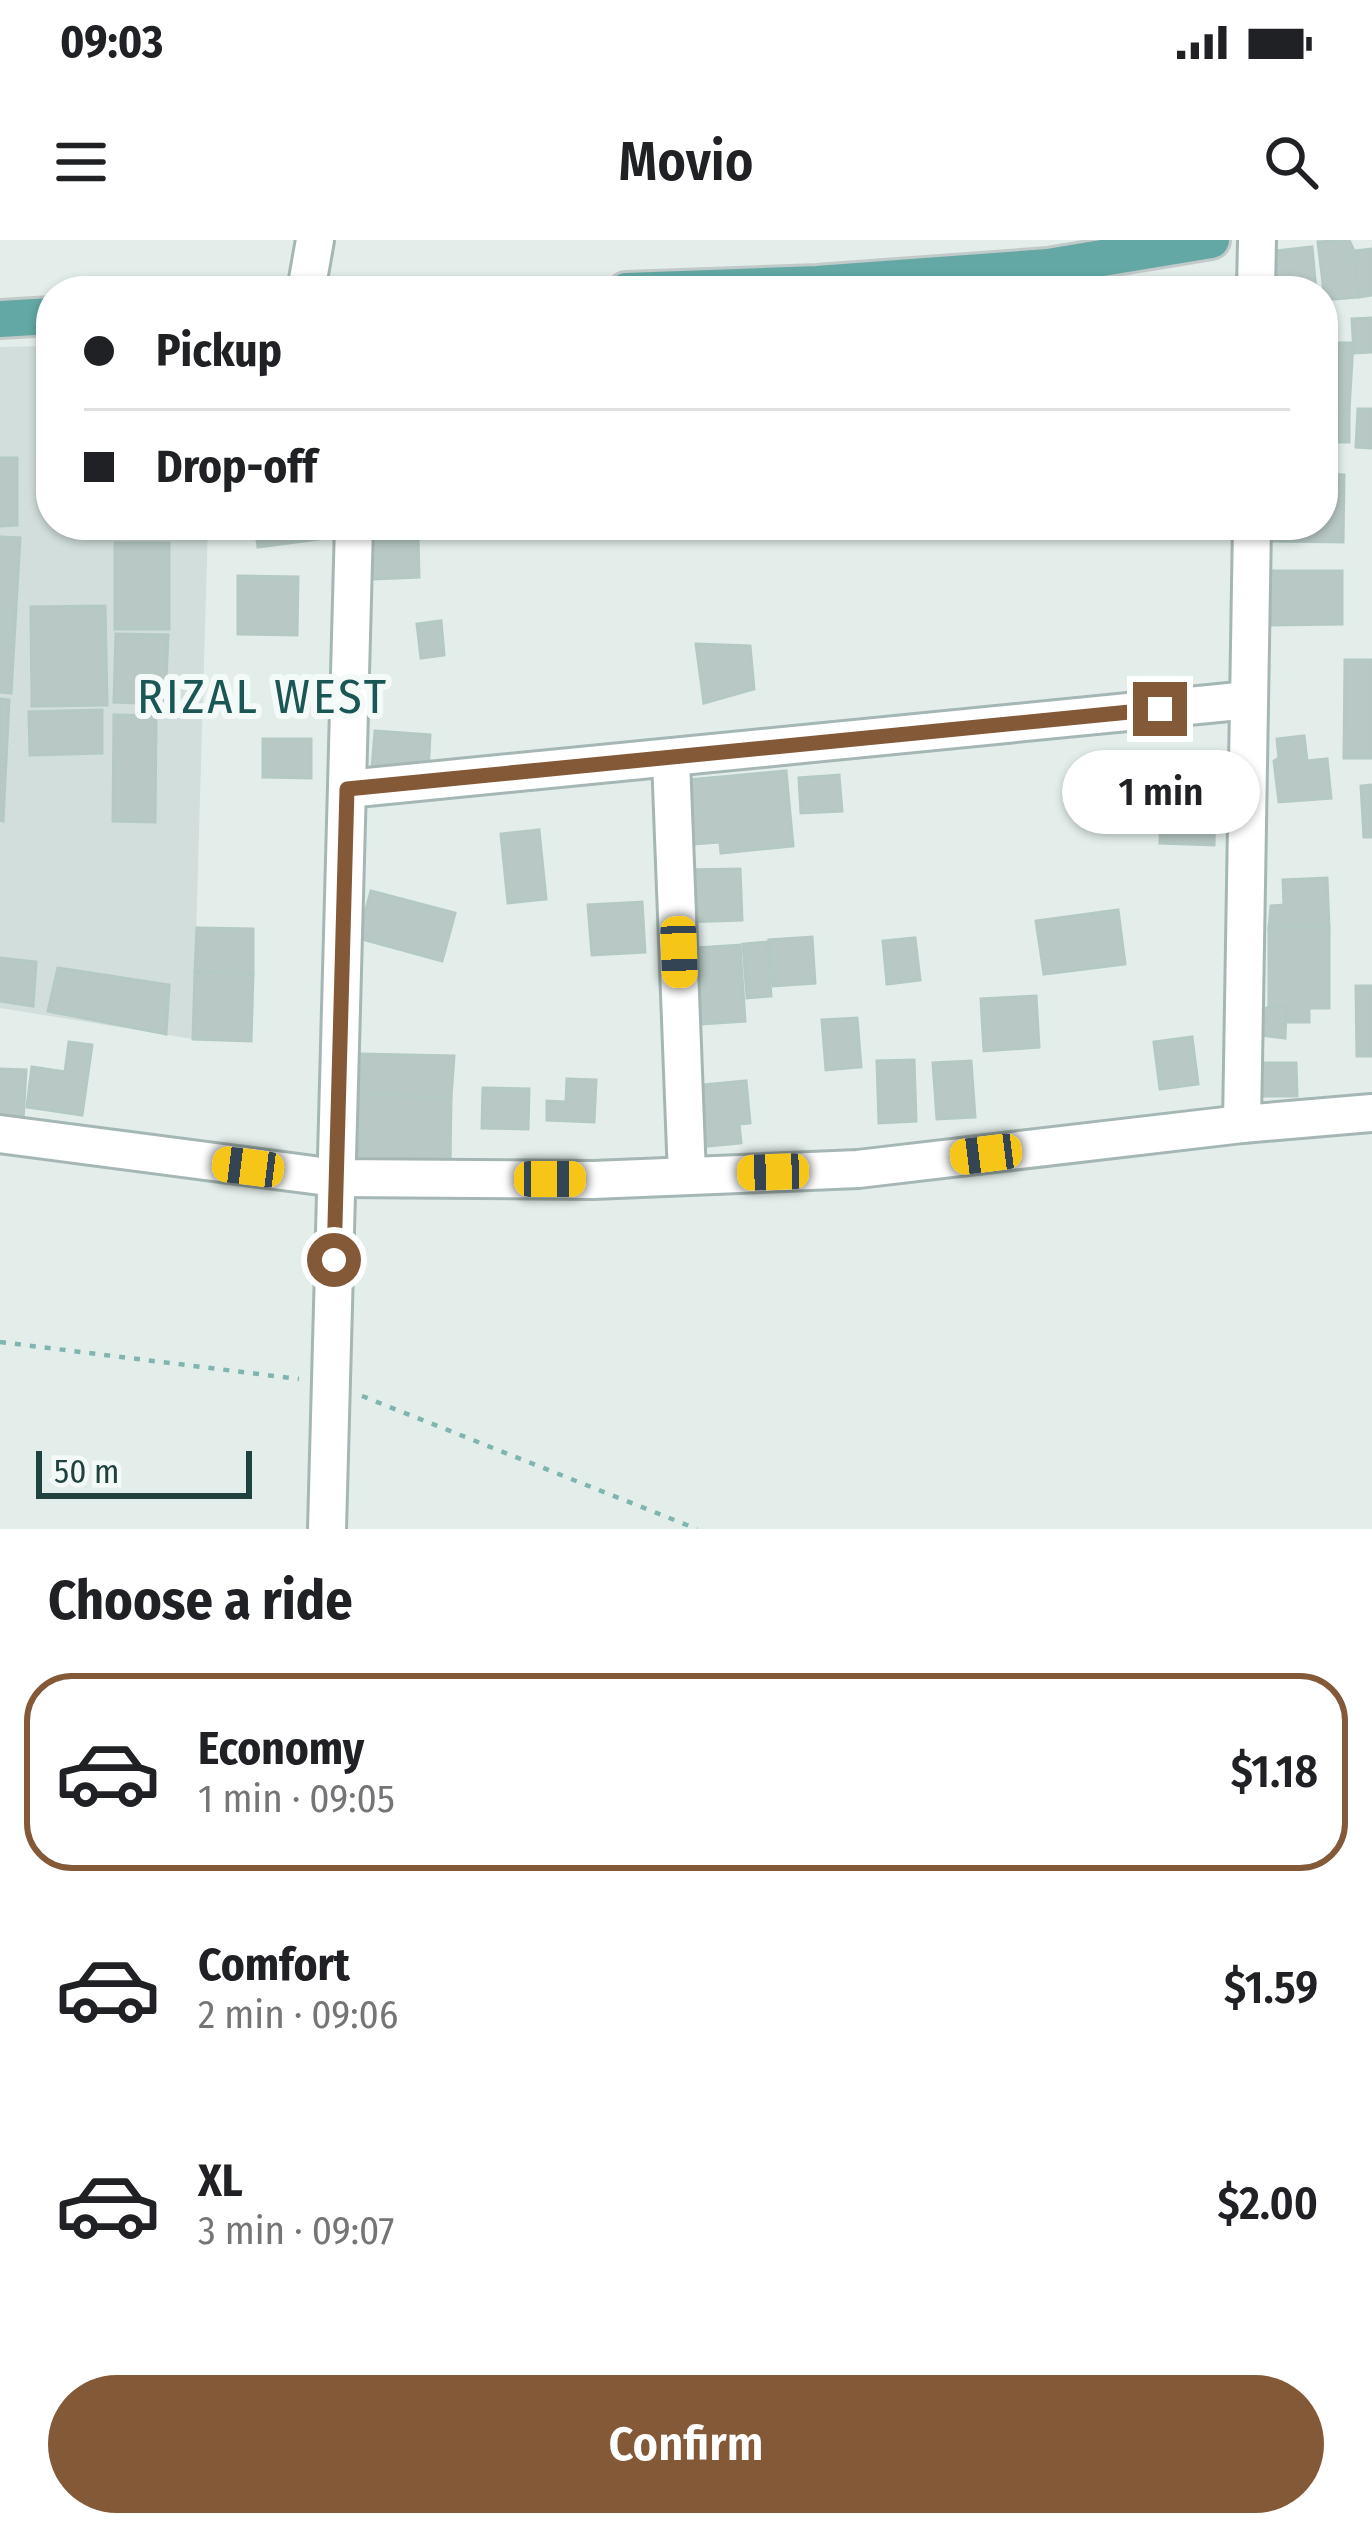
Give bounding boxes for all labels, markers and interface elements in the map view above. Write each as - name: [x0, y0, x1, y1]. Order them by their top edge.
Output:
- text: 09:03: [60, 15, 163, 69]
- icon: menu: [48, 129, 114, 195]
- icon: search: [1258, 129, 1324, 195]
- text: Movio: [619, 130, 754, 194]
- text: Pickup: [156, 324, 282, 378]
- text: Drop-off: [156, 440, 317, 494]
- district label: RIZAL WEST: [137, 668, 389, 726]
- route end: [1133, 682, 1187, 736]
- callout: 1 min: [1061, 751, 1259, 835]
- text: 1 min: [1119, 769, 1203, 815]
- car: [660, 915, 698, 989]
- car: [948, 1132, 1024, 1176]
- car: [210, 1145, 286, 1189]
- car: [736, 1153, 810, 1191]
- car: [514, 1161, 586, 1197]
- route start: [307, 1233, 361, 1287]
- scale bar: [36, 1445, 252, 1498]
- text: 50 m: [54, 1452, 119, 1492]
- text: Choose a ride: [48, 1569, 353, 1633]
- icon: car: [54, 1718, 162, 1826]
- text: Economy: [198, 1722, 364, 1776]
- text: $1.18: [1231, 1745, 1318, 1799]
- text: 1 min · 09:05: [198, 1776, 395, 1822]
- icon: car: [54, 1934, 162, 2042]
- text: Comfort: [198, 1938, 350, 1992]
- text: $1.59: [1224, 1961, 1318, 2015]
- text: 2 min · 09:06: [198, 1992, 398, 2038]
- icon: car: [54, 2150, 162, 2258]
- text: XL: [198, 2154, 243, 2208]
- text: $2.00: [1217, 2177, 1318, 2231]
- text: 3 min · 09:07: [198, 2208, 394, 2254]
- button: Confirm: [48, 2375, 1324, 2513]

